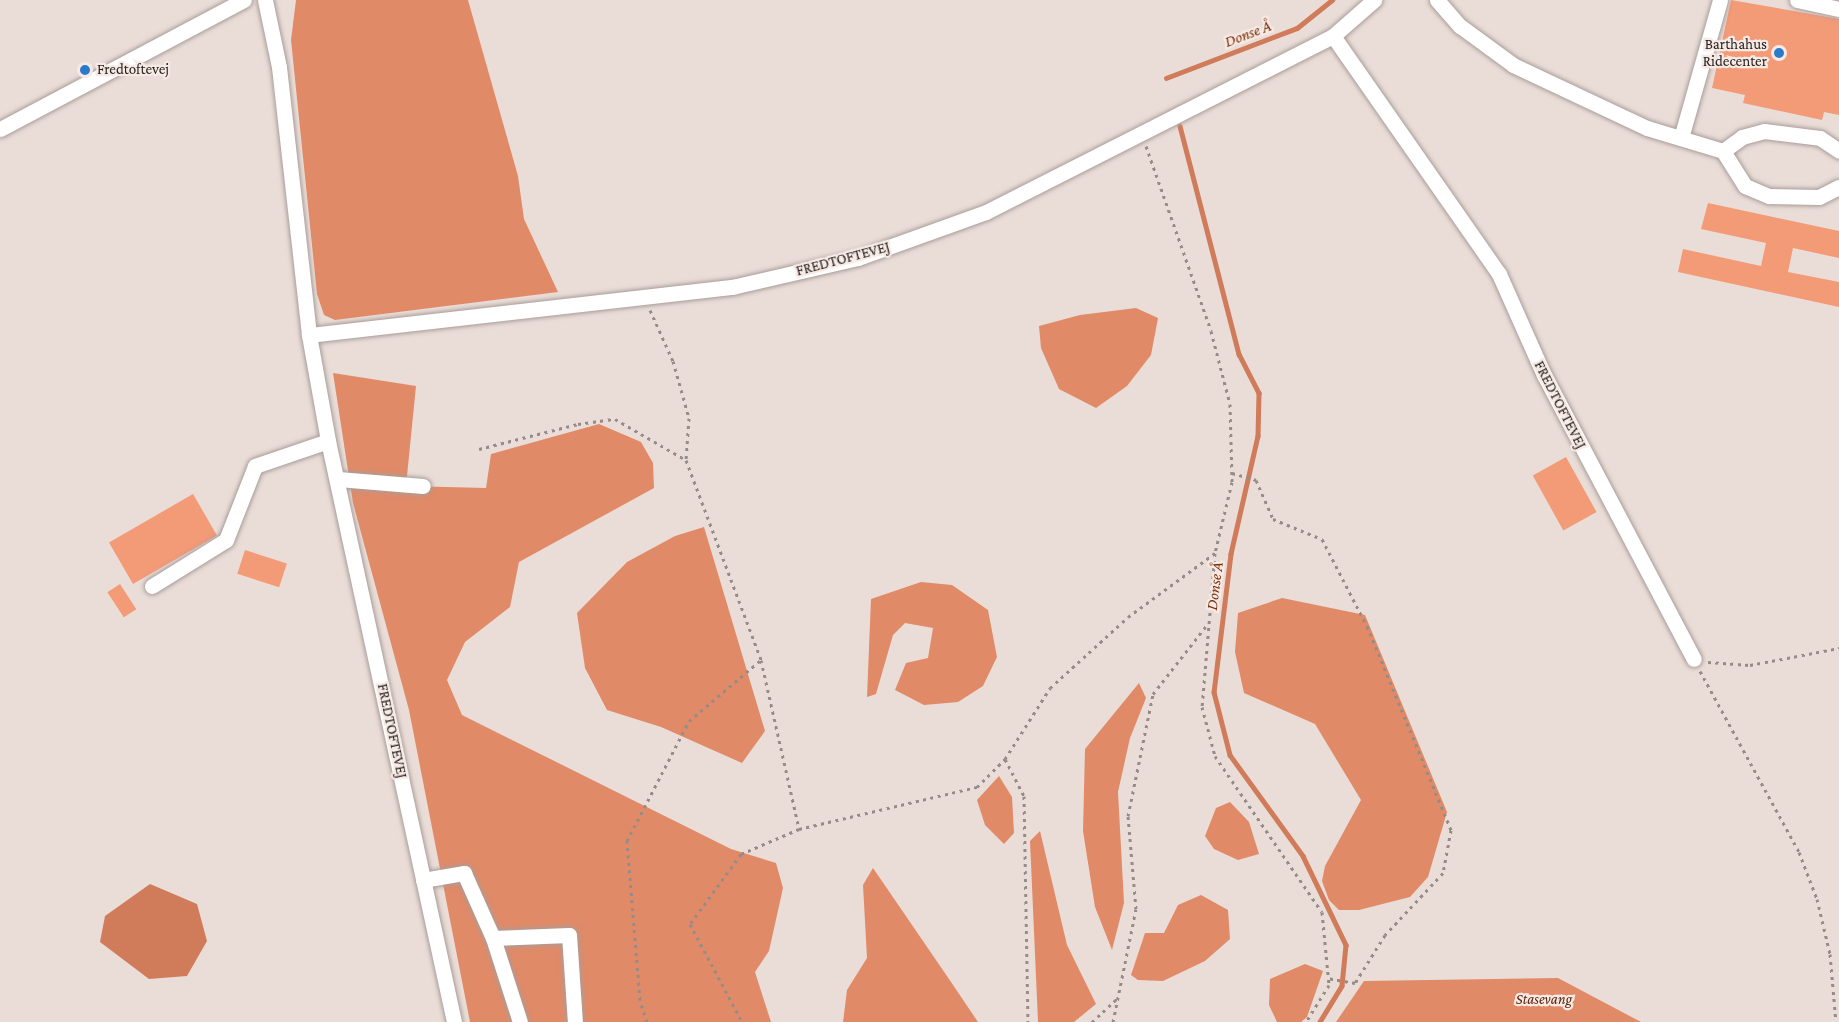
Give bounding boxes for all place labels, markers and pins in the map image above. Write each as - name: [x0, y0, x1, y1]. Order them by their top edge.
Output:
- place label: Barthahus Ridecenter: [1703, 35, 1767, 70]
- marker: Barthahus Ridecenter: [1772, 46, 1786, 60]
- place label: Fredtoftevej: [97, 61, 169, 79]
- marker: Fredtoftevej: [78, 63, 92, 77]

